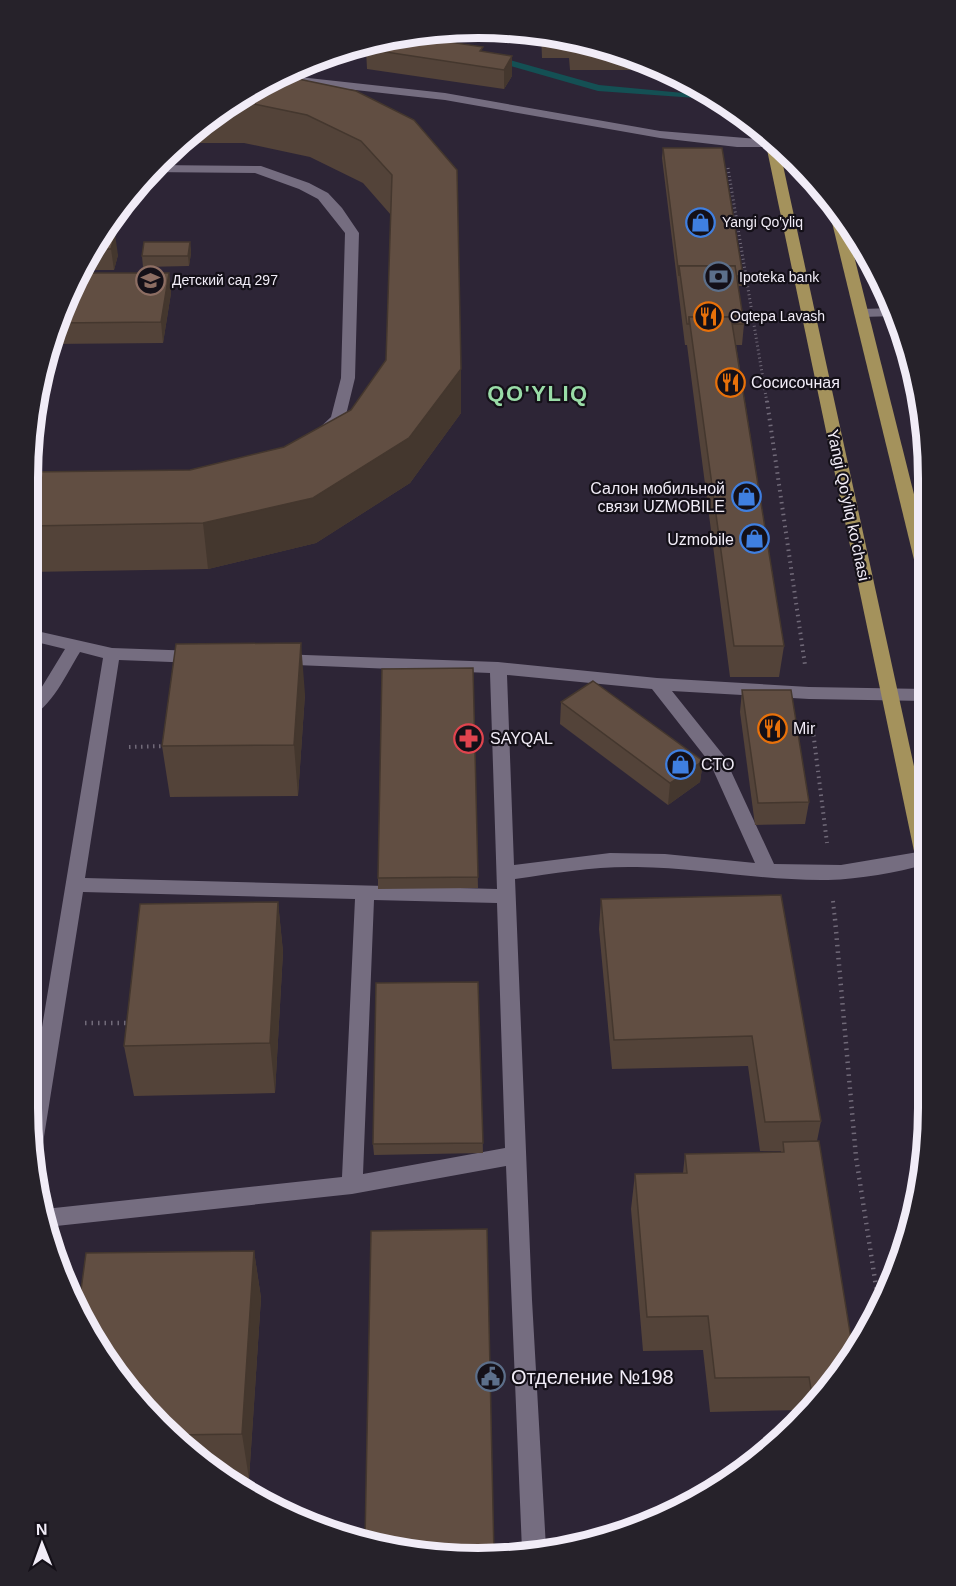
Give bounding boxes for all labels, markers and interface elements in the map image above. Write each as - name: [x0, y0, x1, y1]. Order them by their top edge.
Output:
- shop icon: Yangi Qo'yliq: [685, 206, 717, 238]
- place label: Yangi Qo'yliq: [722, 214, 803, 230]
- bank icon: Ipoteka bank: [702, 261, 734, 293]
- school or university icon: Детский сад 297: [135, 264, 167, 296]
- place label: Ipoteka bank: [739, 269, 820, 285]
- place label: Детский сад 297: [172, 272, 278, 288]
- restaurant icon: Oqtepa Lavash: [693, 300, 725, 332]
- place label: Oqtepa Lavash: [730, 308, 825, 324]
- restaurant icon: Сосисочная: [714, 366, 746, 398]
- place label: Сосисочная: [751, 374, 840, 391]
- district label: QO'YLIQ: [487, 381, 589, 406]
- street label: Yangi Qo'yliq ko'chasi: [824, 428, 873, 582]
- place label: Салон мобильной связи UZMOBILE: [590, 480, 725, 515]
- shop icon: Салон мобильной связи UZMOBILE: [730, 481, 762, 513]
- shop icon: Uzmobile: [739, 523, 771, 555]
- place label: Uzmobile: [667, 531, 734, 548]
- restaurant icon: Mir: [756, 712, 788, 744]
- place label: Mir: [793, 720, 816, 737]
- pharmacy icon: SAYQAL: [453, 722, 485, 754]
- place label: SAYQAL: [490, 730, 553, 747]
- shop icon: CTO: [664, 748, 696, 780]
- place label: CTO: [701, 756, 734, 773]
- public building icon: Отделение №198: [474, 1361, 506, 1393]
- place label: Отделение №198: [511, 1366, 674, 1388]
- north arrow: [12, 1514, 72, 1574]
- text: N: [36, 1521, 48, 1538]

